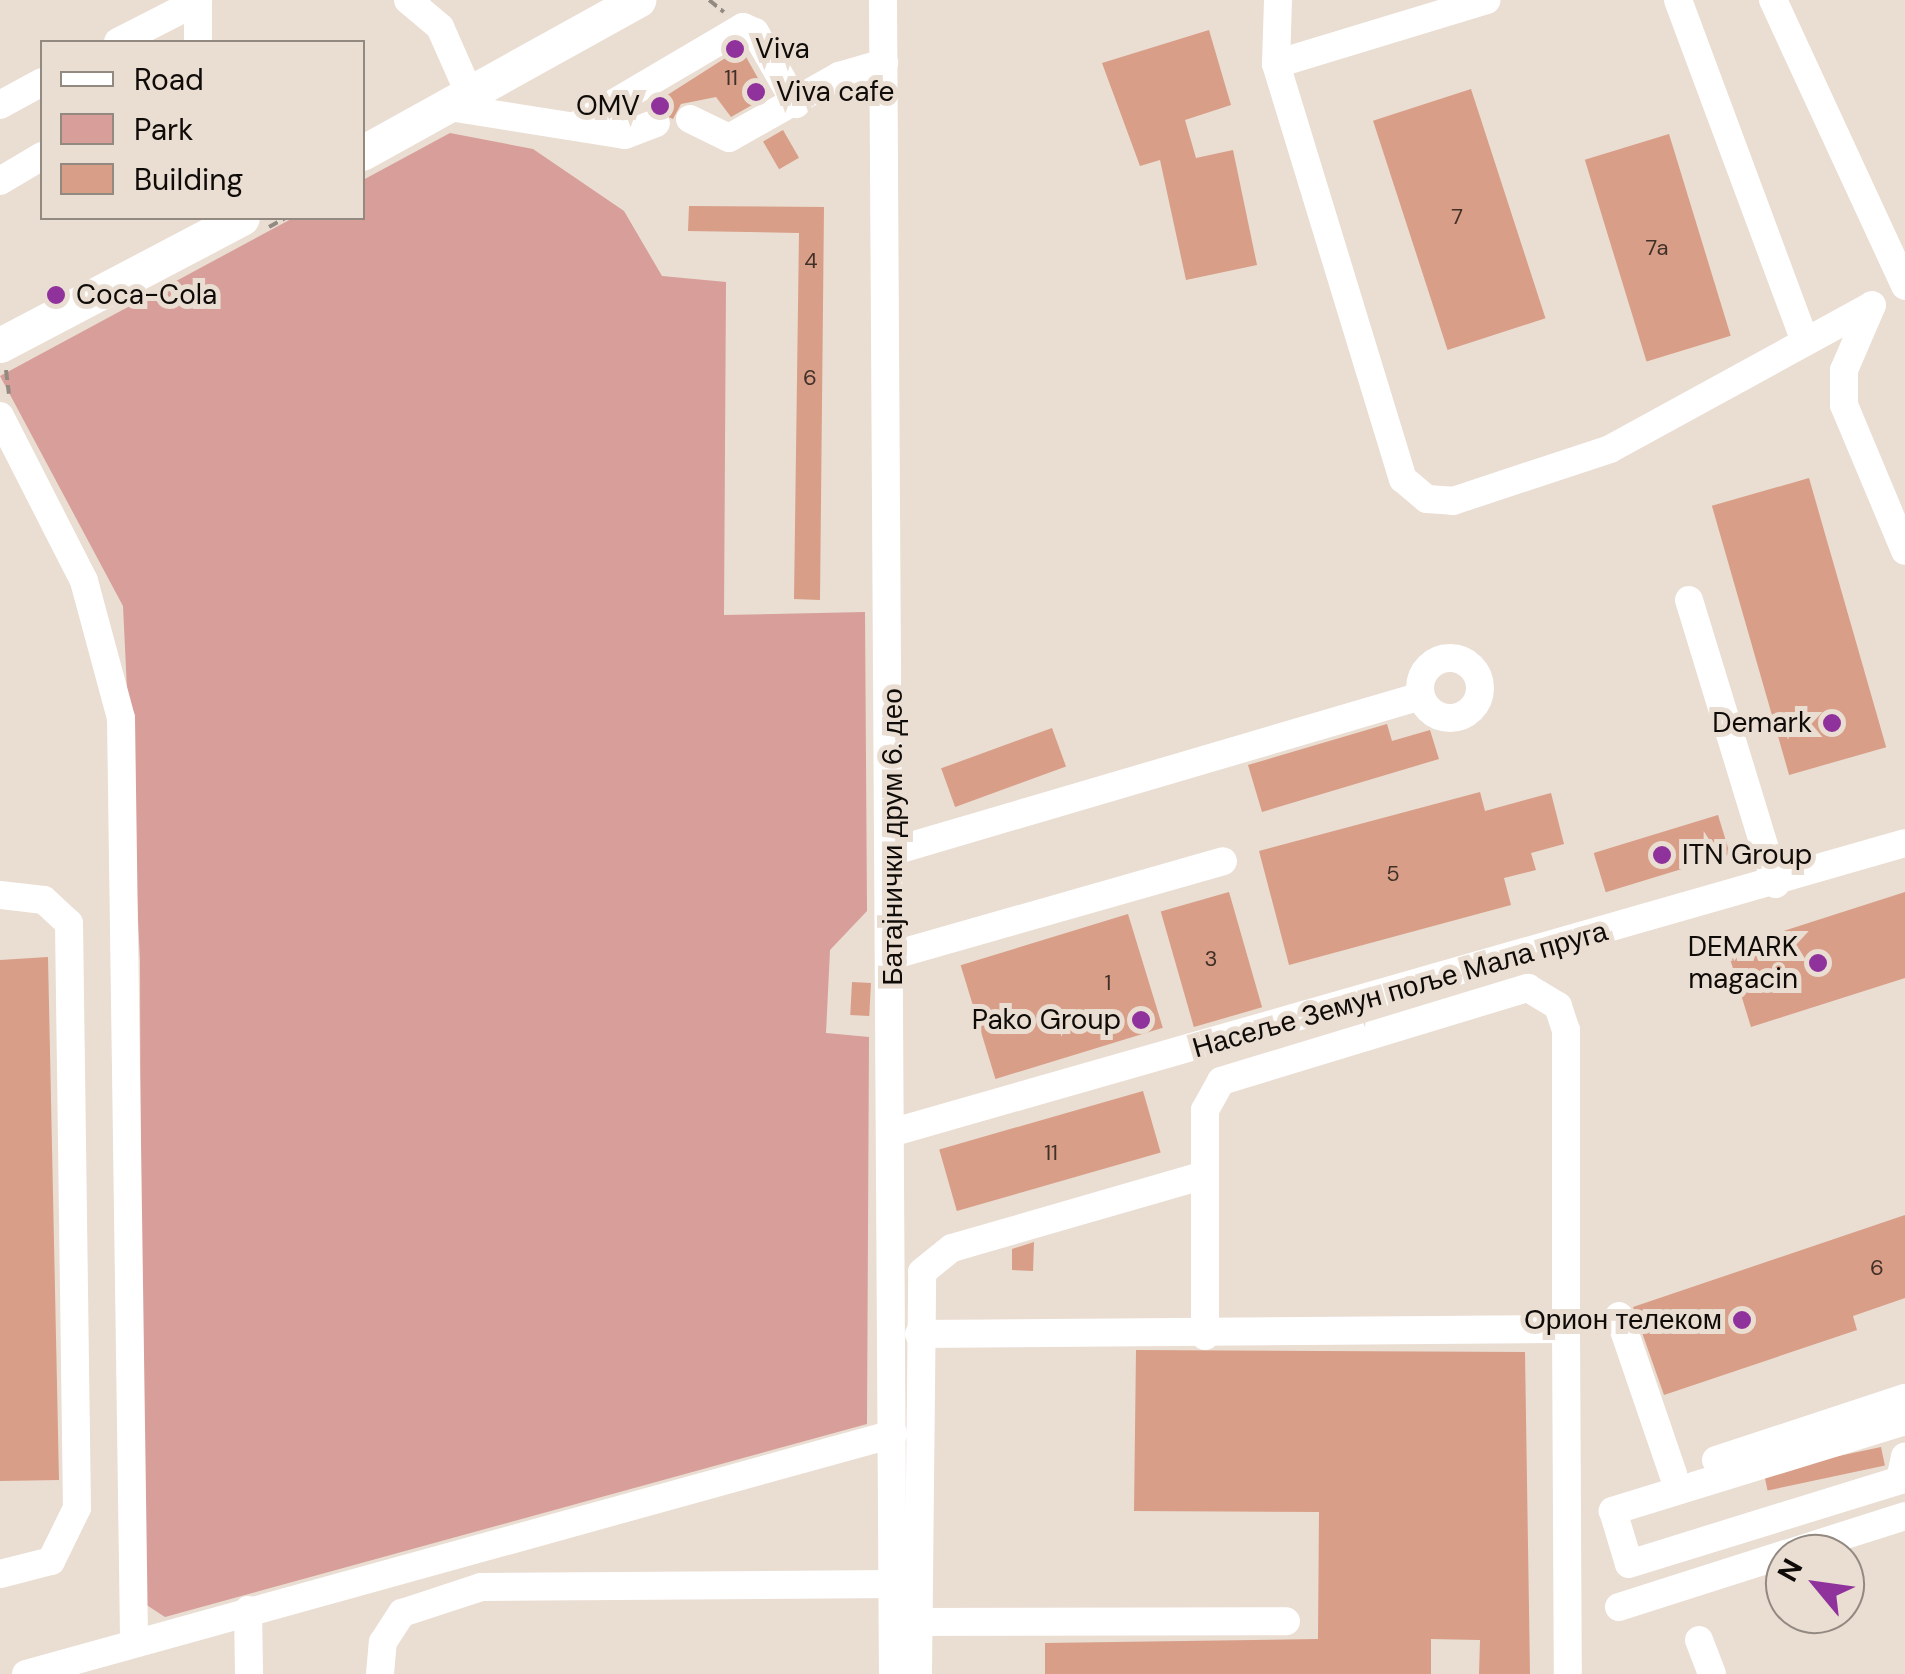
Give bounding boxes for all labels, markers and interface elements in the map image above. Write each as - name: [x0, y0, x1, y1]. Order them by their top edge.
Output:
- place label: Viva: [755, 32, 810, 66]
- marker: Viva: [724, 38, 746, 60]
- legend: [40, 40, 365, 220]
- text: Road: [134, 60, 204, 99]
- house number: 11: [724, 65, 738, 91]
- place label: Viva cafe: [776, 75, 894, 109]
- marker: Viva cafe: [745, 81, 767, 103]
- place label: OMV: [576, 89, 640, 123]
- marker: OMV: [649, 95, 671, 117]
- text: Park: [134, 110, 193, 149]
- text: Building: [134, 160, 243, 199]
- house number: 7: [1451, 204, 1463, 230]
- house number: 7a: [1646, 235, 1668, 261]
- house number: 4: [804, 248, 818, 274]
- place label: Coca-Cola: [76, 278, 217, 312]
- marker: Coca-Cola: [45, 284, 67, 306]
- house number: 6: [803, 365, 817, 391]
- street label: Батајнички друм 6. део: [876, 688, 910, 986]
- place label: Demark: [1712, 706, 1812, 740]
- marker: Demark: [1821, 712, 1843, 734]
- place label: ITN Group: [1682, 838, 1812, 872]
- marker: ITN Group: [1651, 844, 1673, 866]
- house number: 5: [1386, 861, 1400, 887]
- street label: Насеље Земун поље Мала пруга: [1189, 915, 1611, 1065]
- place label: DEMARK magacin: [1688, 930, 1798, 996]
- house number: 3: [1204, 946, 1218, 972]
- marker: DEMARK magacin: [1807, 952, 1829, 974]
- house number: 1: [1105, 970, 1111, 996]
- place label: Pako Group: [972, 1003, 1121, 1037]
- marker: Pako Group: [1130, 1009, 1152, 1031]
- house number: 11: [1044, 1140, 1058, 1166]
- house number: 6: [1870, 1255, 1884, 1281]
- place label: Орион телеком: [1524, 1303, 1722, 1337]
- marker: Орион телеком: [1731, 1309, 1753, 1331]
- north arrow: [1765, 1534, 1865, 1634]
- text: N: [1769, 1552, 1811, 1588]

